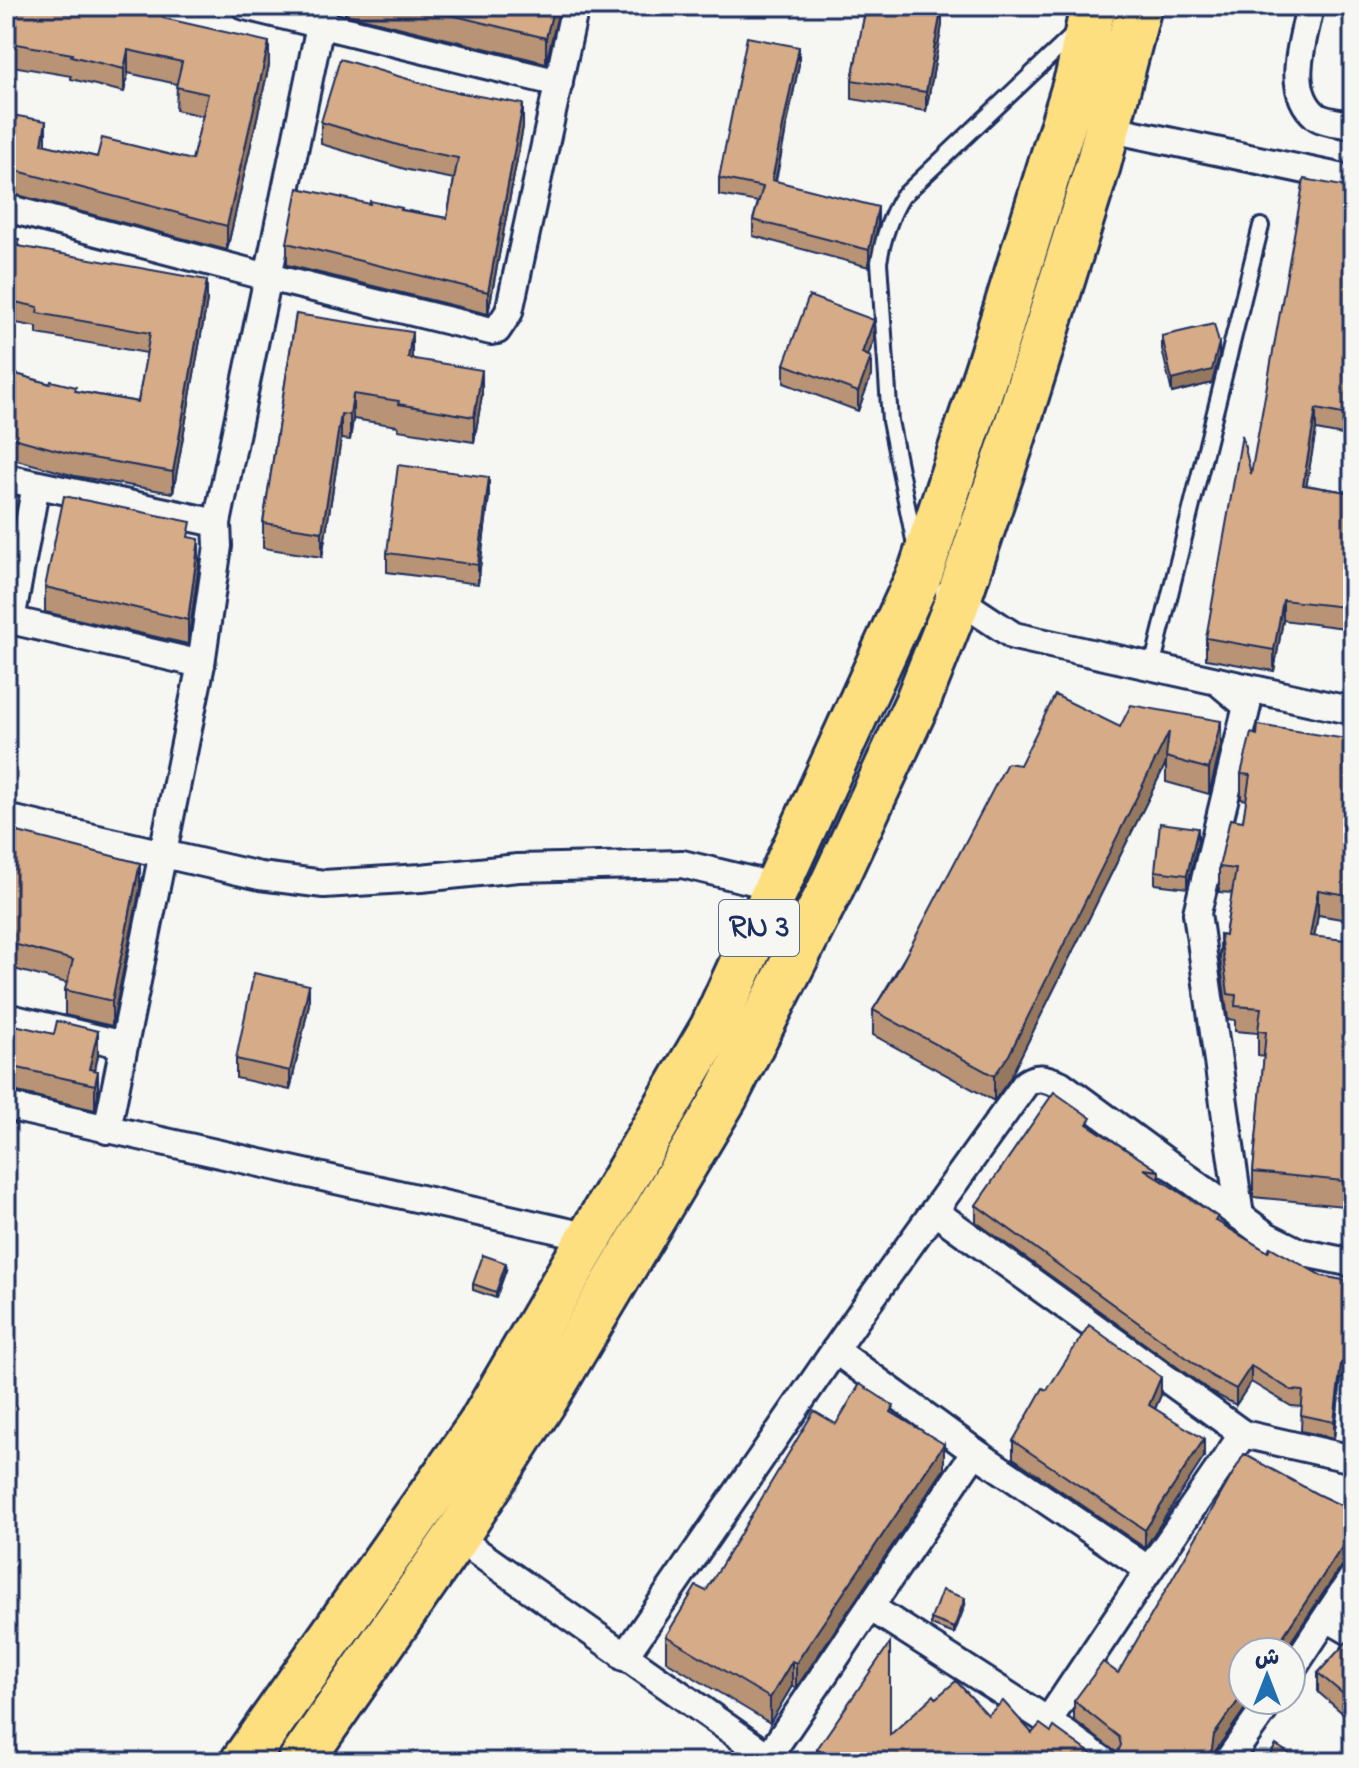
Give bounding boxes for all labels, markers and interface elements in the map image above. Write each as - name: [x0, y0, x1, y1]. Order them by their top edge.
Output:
- road number: RN 3: [719, 900, 799, 956]
- north arrow: [1227, 1636, 1307, 1716]
- text: ش: [1255, 1643, 1279, 1675]

